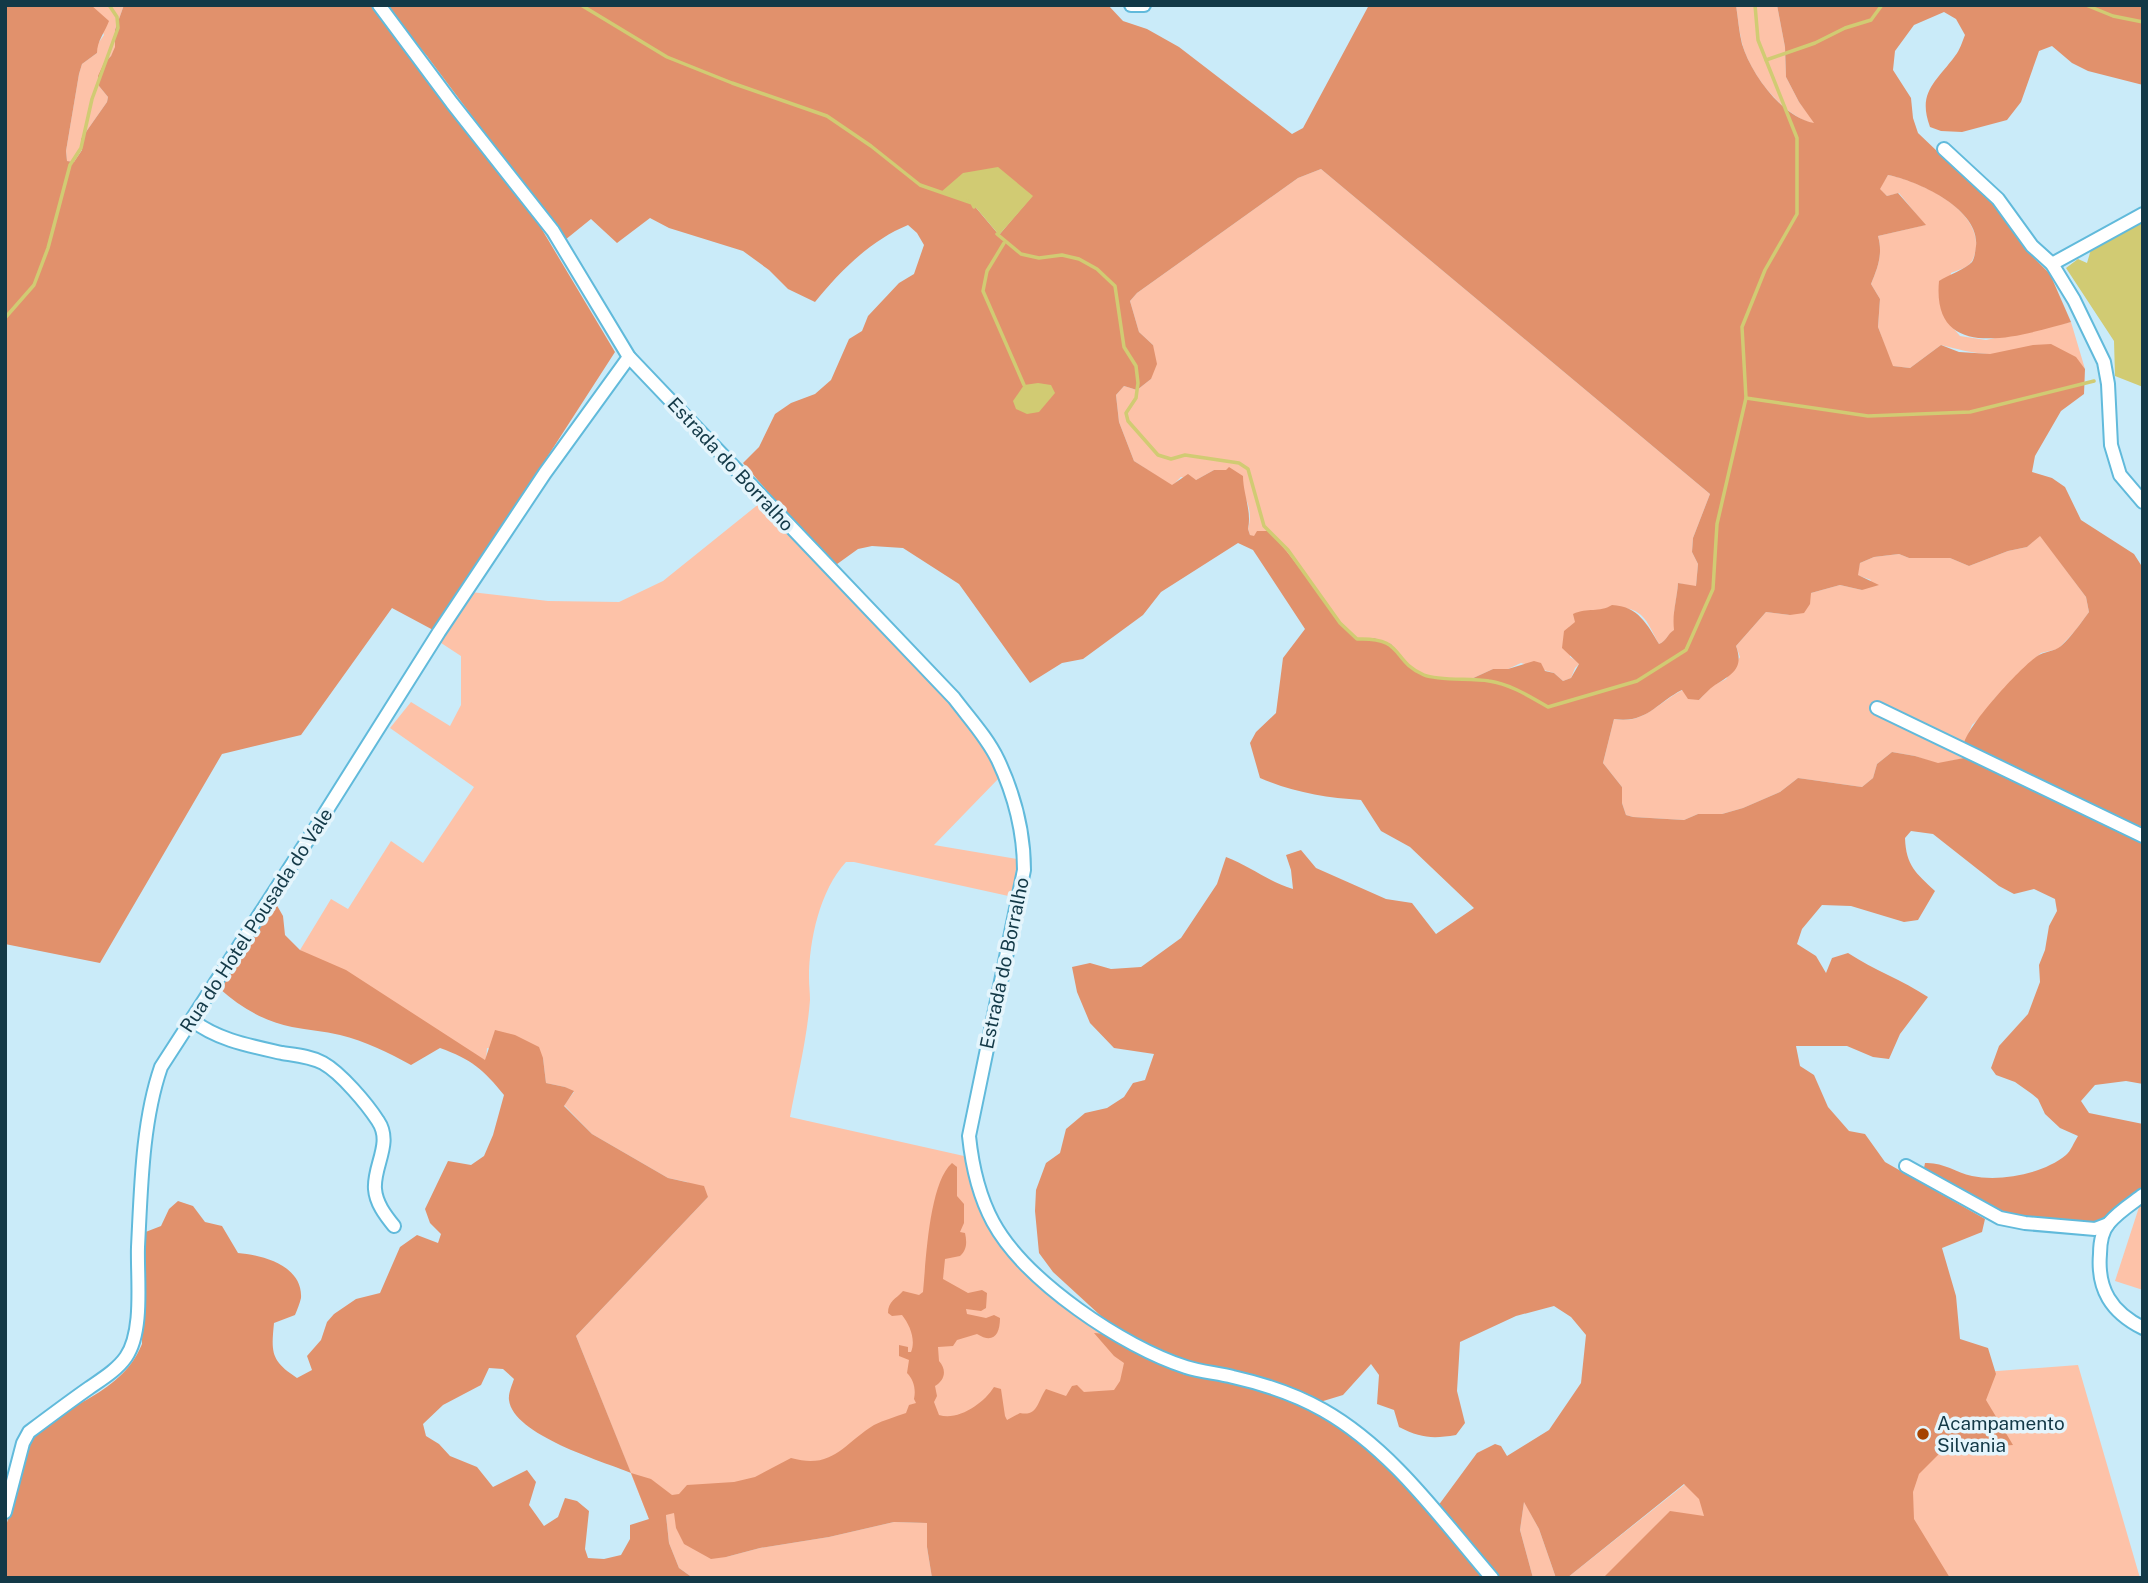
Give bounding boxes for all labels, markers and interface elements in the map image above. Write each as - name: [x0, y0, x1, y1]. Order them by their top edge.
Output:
- street label: Estrada do Borralho: [663, 393, 799, 535]
- street label: Rua do Hotel Pousada do Vale: [175, 804, 337, 1036]
- street label: Estrada do Borralho: [975, 875, 1033, 1051]
- place label: Acampamento Silvania: [1937, 1412, 2065, 1456]
- marker: Acampamento Silvania: [1915, 1426, 1931, 1442]

